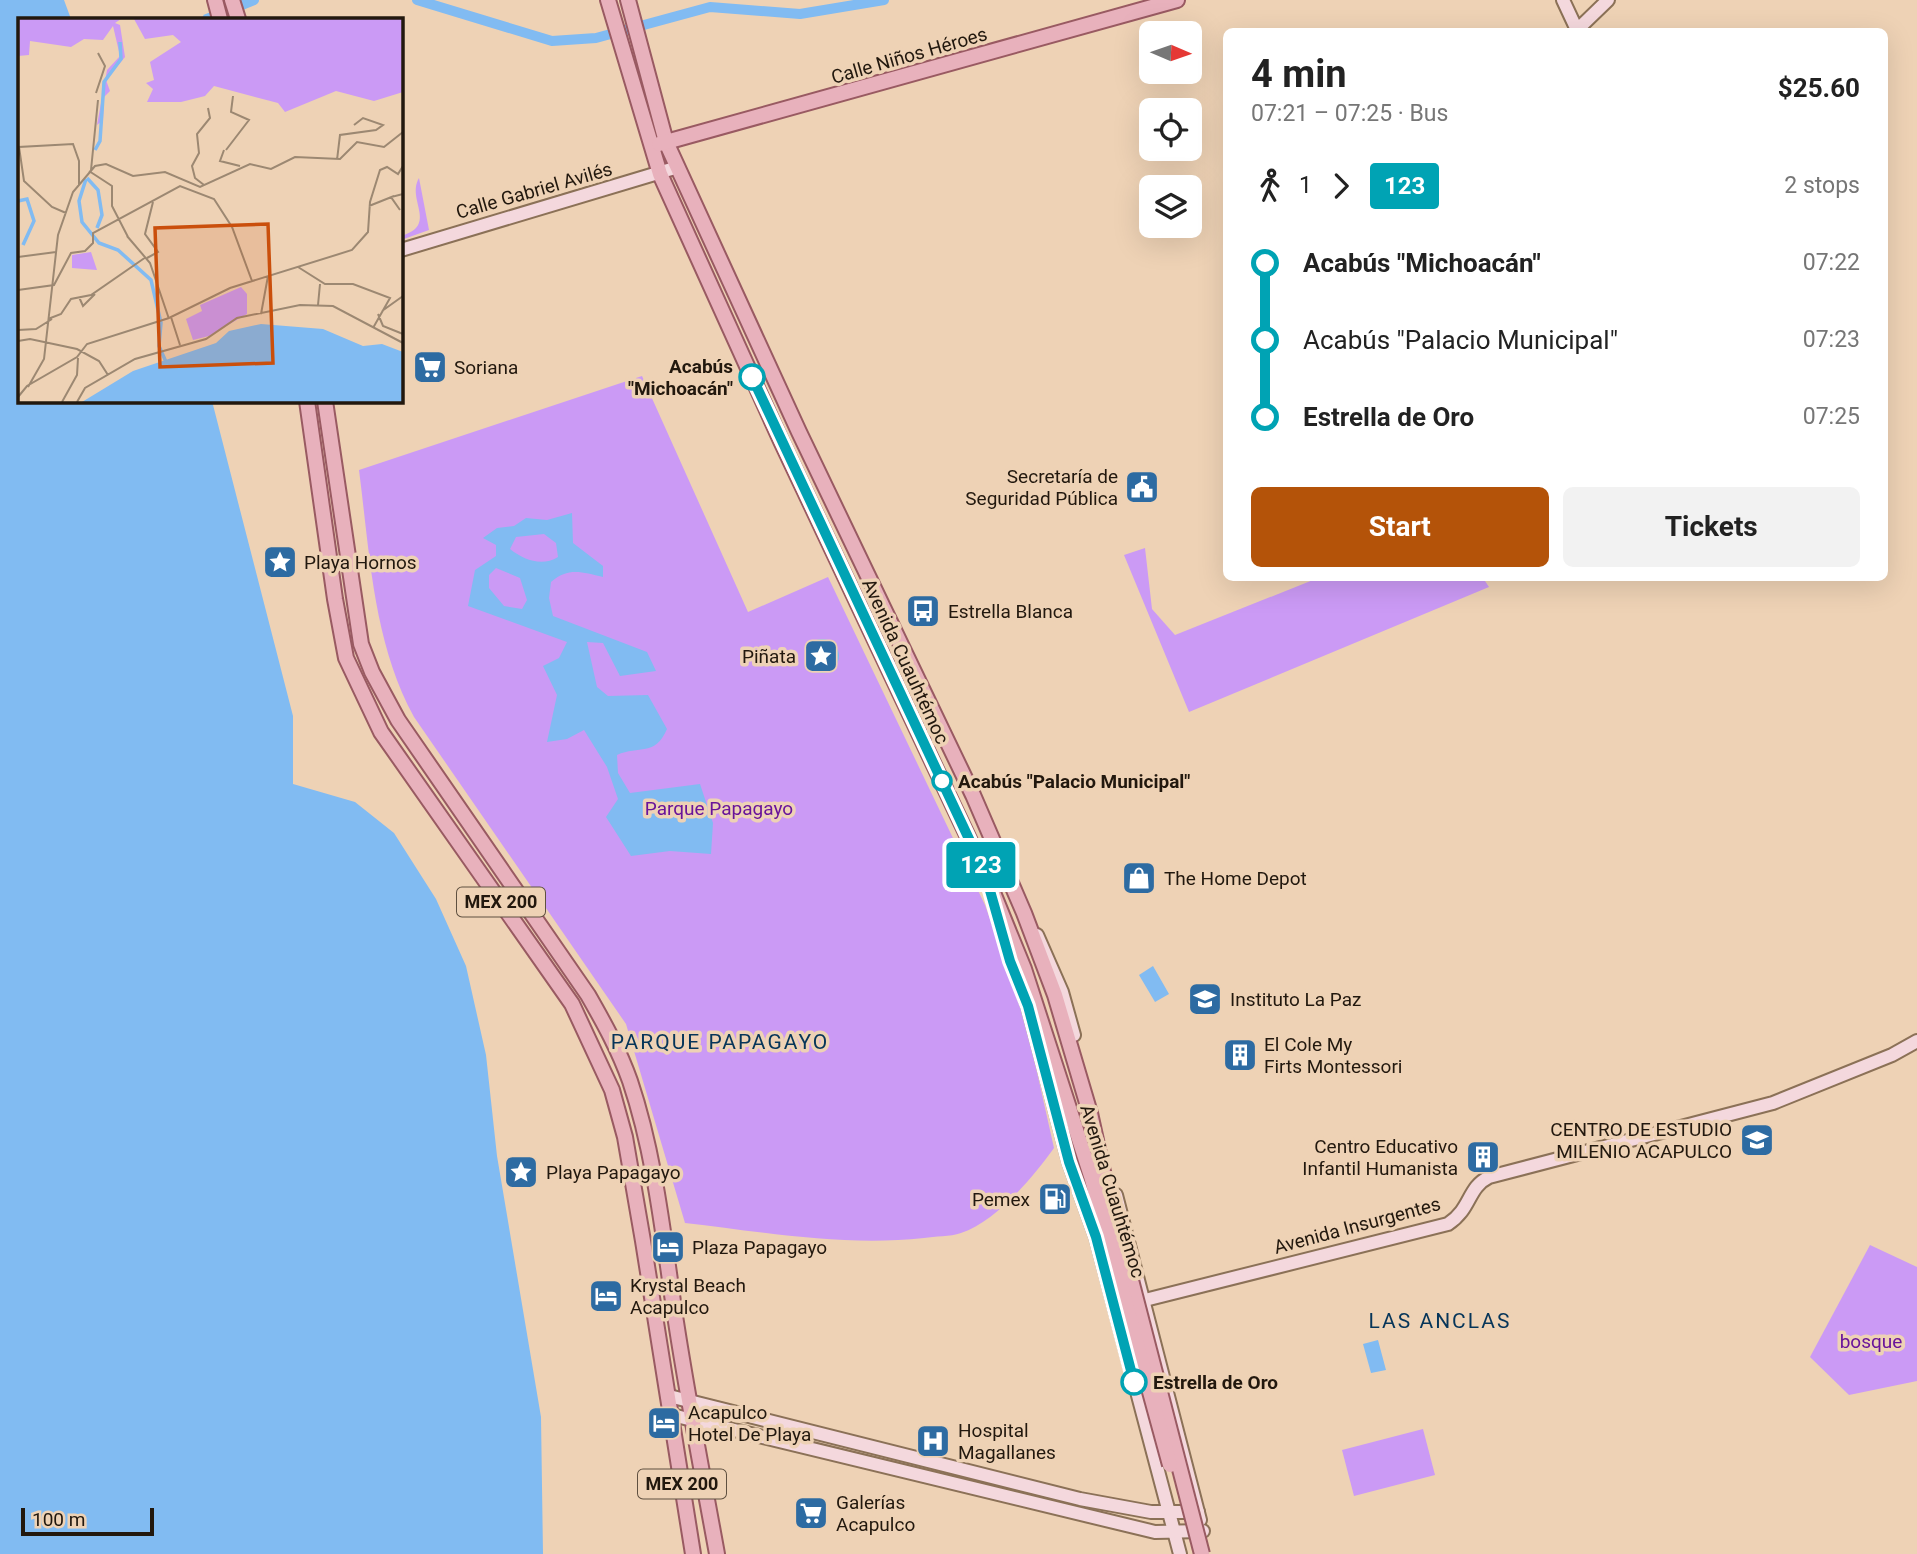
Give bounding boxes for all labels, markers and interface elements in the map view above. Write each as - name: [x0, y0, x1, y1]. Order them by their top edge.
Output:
- inset map: [18, 18, 402, 402]
- north arrow: [1139, 21, 1202, 84]
- map controls: [1139, 21, 1202, 238]
- street label: Calle Niños Héroes: [828, 22, 990, 89]
- text: 4 min: [1251, 52, 1347, 96]
- text: $25.60: [1778, 73, 1860, 103]
- button: locate: [1139, 98, 1202, 161]
- text: 07:21 – 07:25 · Bus: [1251, 100, 1448, 127]
- street label: Calle Gabriel Avilés: [453, 157, 615, 224]
- icon: walk: [1251, 167, 1289, 205]
- icon: forward: [1322, 167, 1360, 205]
- text: 1: [1299, 172, 1312, 199]
- text: 123: [1384, 172, 1425, 200]
- text: 2 stops: [1784, 172, 1860, 199]
- button: layers: [1139, 175, 1202, 238]
- text: Acabús "Michoacán": [1303, 248, 1541, 278]
- text: 07:22: [1803, 249, 1860, 276]
- text: Acabús "Palacio Municipal": [1303, 325, 1618, 355]
- text: 07:23: [1803, 326, 1860, 353]
- supermarket icon: Soriana: [411, 348, 449, 386]
- place label: Acabús "Michoacán": [628, 355, 733, 400]
- place label: Soriana: [454, 356, 518, 379]
- marker: Acabús "Michoacán": [739, 364, 765, 390]
- text: Estrella de Oro: [1303, 402, 1474, 432]
- text: 07:25: [1803, 403, 1860, 430]
- place label: Secretaría de Seguridad Pública: [965, 465, 1118, 510]
- public building icon: Secretaría de Seguridad Pública: [1123, 468, 1161, 506]
- button: Start: [1251, 487, 1549, 567]
- button: Tickets: [1563, 487, 1860, 567]
- place icon: Playa Hornos: [261, 543, 299, 581]
- place label: Playa Hornos: [304, 551, 417, 574]
- street label: Avenida Cuauhtémoc: [857, 575, 954, 748]
- bus stop icon: Estrella Blanca: [904, 592, 942, 630]
- place label: Estrella Blanca: [948, 600, 1073, 623]
- place icon: Piñata: [802, 637, 840, 675]
- place label: Piñata: [742, 645, 796, 668]
- place label: Acabús "Palacio Municipal": [958, 770, 1190, 793]
- marker: Acabús "Palacio Municipal": [932, 771, 952, 791]
- park label: Parque Papagayo: [645, 797, 793, 820]
- line badge: 123: [941, 842, 1021, 888]
- text: 123: [960, 851, 1002, 879]
- shop icon: The Home Depot: [1120, 859, 1158, 897]
- place label: The Home Depot: [1164, 867, 1307, 890]
- road number: MEX 200: [457, 888, 545, 917]
- school or university icon: Instituto La Paz: [1186, 980, 1224, 1018]
- place label: Instituto La Paz: [1230, 988, 1362, 1011]
- district label: PARQUE PAPAGAYO: [611, 1030, 829, 1054]
- place label: El Cole My Firts Montessori: [1264, 1033, 1402, 1078]
- building icon: El Cole My Firts Montessori: [1221, 1036, 1259, 1074]
- street label: Avenida Cuauhtémoc: [1075, 1102, 1150, 1281]
- place label: CENTRO DE ESTUDIO MILENIO ACAPULCO: [1550, 1118, 1732, 1163]
- school or university icon: CENTRO DE ESTUDIO MILENIO ACAPULCO: [1738, 1121, 1776, 1159]
- place label: Centro Educativo Infantil Humanista: [1302, 1135, 1458, 1180]
- building icon: Centro Educativo Infantil Humanista: [1464, 1138, 1502, 1176]
- place icon: Playa Papagayo: [502, 1153, 540, 1191]
- place label: Playa Papagayo: [546, 1161, 680, 1184]
- fuel station icon: Pemex: [1036, 1180, 1074, 1218]
- place label: Pemex: [972, 1188, 1031, 1211]
- street label: Avenida Insurgentes: [1271, 1192, 1443, 1259]
- hotel icon: Plaza Papagayo: [649, 1228, 687, 1266]
- place label: Plaza Papagayo: [692, 1236, 827, 1259]
- place label: Krystal Beach Acapulco: [630, 1274, 746, 1319]
- hotel icon: Krystal Beach Acapulco: [587, 1277, 625, 1315]
- district label: LAS ANCLAS: [1369, 1309, 1511, 1333]
- park label: bosque: [1840, 1330, 1902, 1353]
- marker: Estrella de Oro: [1121, 1369, 1147, 1395]
- place label: Estrella de Oro: [1153, 1371, 1278, 1394]
- place label: Acapulco Hotel De Playa: [688, 1401, 811, 1446]
- hotel icon: Acapulco Hotel De Playa: [645, 1404, 683, 1442]
- place label: Hospital Magallanes: [958, 1419, 1056, 1464]
- hospital icon: Hospital Magallanes: [914, 1422, 952, 1460]
- road number: MEX 200: [638, 1470, 726, 1498]
- place label: Galerías Acapulco: [836, 1491, 915, 1536]
- supermarket icon: Galerías Acapulco: [792, 1494, 830, 1532]
- scale bar: [21, 1505, 154, 1537]
- text: 100 m: [32, 1508, 85, 1531]

